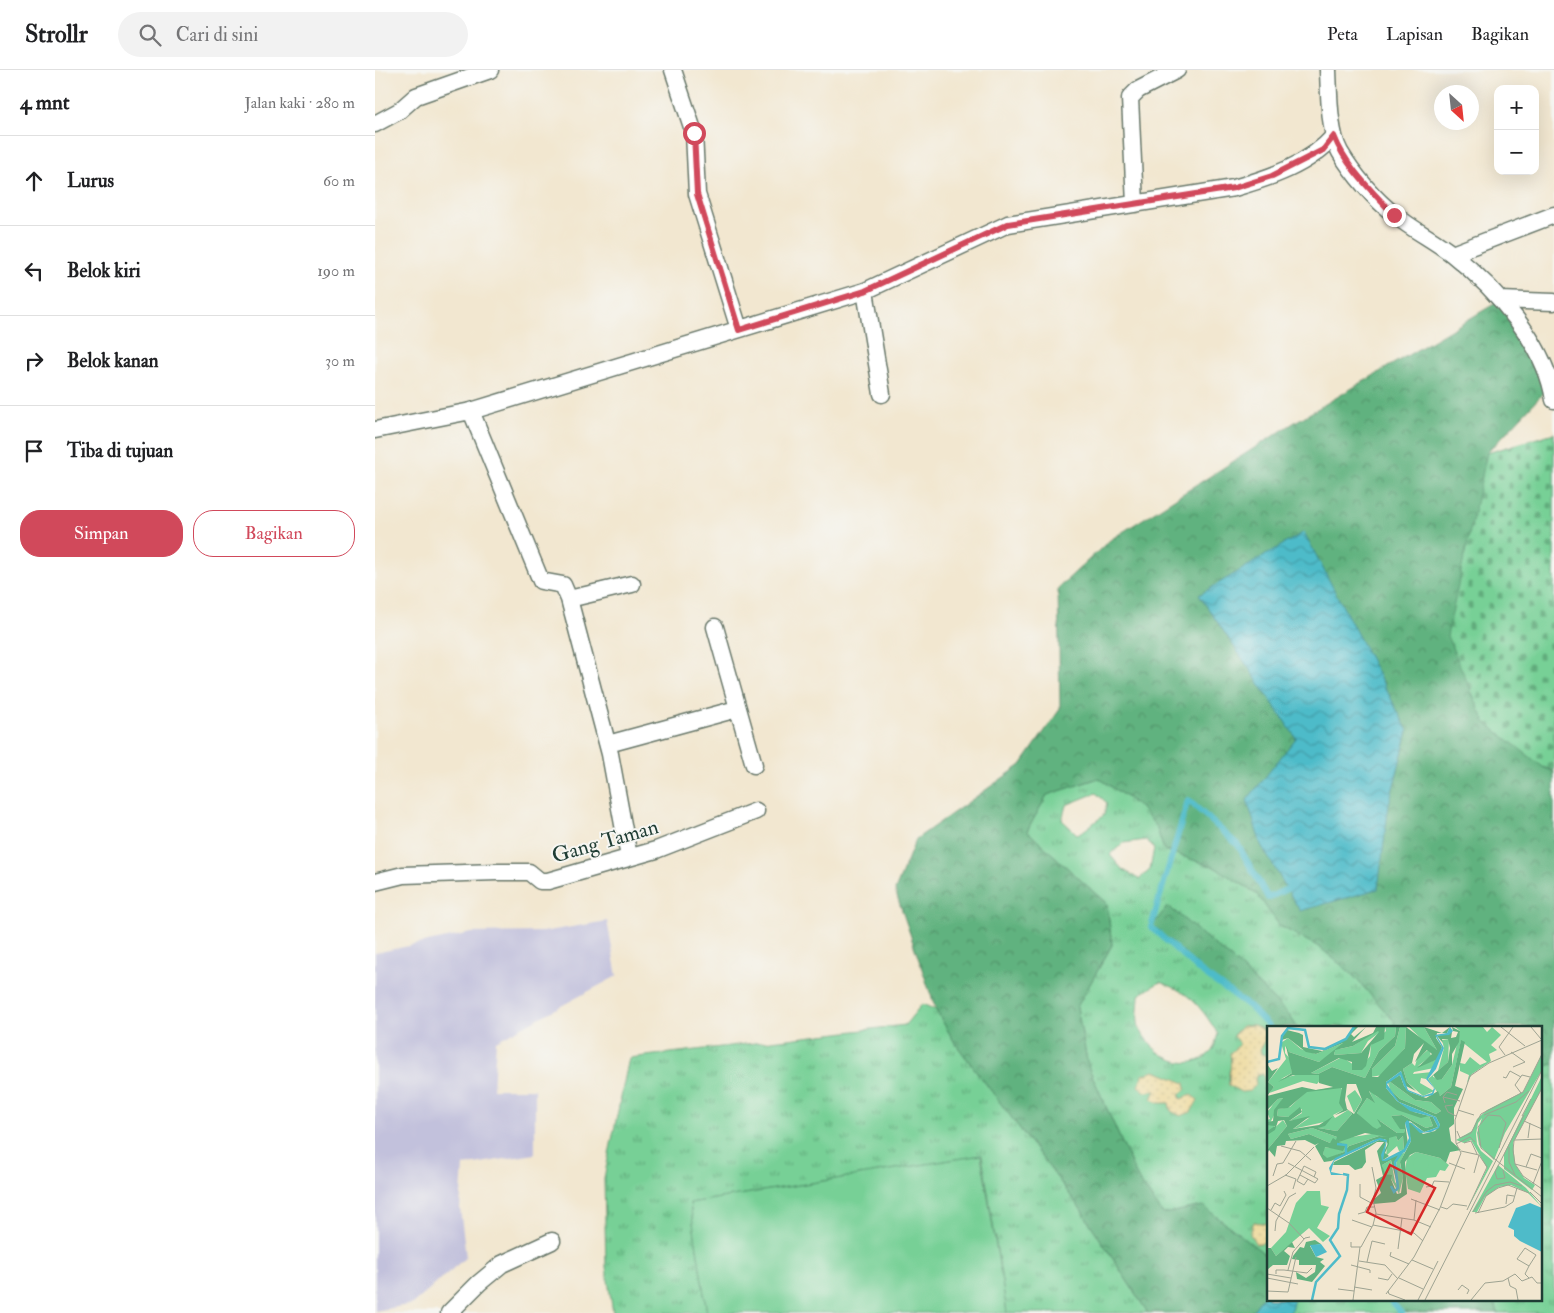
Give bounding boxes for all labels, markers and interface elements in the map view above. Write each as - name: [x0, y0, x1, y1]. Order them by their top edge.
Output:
- search box: [118, 12, 468, 57]
- text: Strollr: [25, 19, 88, 50]
- icon: search: [136, 21, 164, 49]
- text: Cari di sini: [176, 23, 258, 47]
- text: Peta: [1327, 23, 1358, 46]
- text: Lapisan: [1386, 23, 1443, 46]
- text: Bagikan: [1471, 23, 1529, 46]
- north arrow: [1434, 85, 1479, 130]
- map controls: [1494, 85, 1539, 175]
- button: +: [1494, 85, 1539, 130]
- text: 4 mnt: [20, 89, 70, 116]
- text: Jalan kaki · 280 m: [245, 93, 355, 113]
- route start: [683, 122, 706, 145]
- button: −: [1494, 130, 1539, 175]
- icon: ahead: [20, 167, 48, 195]
- text: Lurus: [67, 169, 114, 193]
- text: 60 m: [323, 171, 355, 191]
- route end: [1383, 204, 1406, 227]
- icon: left: [20, 257, 48, 285]
- text: Belok kiri: [67, 259, 141, 283]
- text: 190 m: [317, 261, 355, 281]
- icon: right: [20, 347, 48, 375]
- text: Belok kanan: [67, 349, 158, 373]
- text: 30 m: [325, 351, 355, 371]
- icon: arrive: [20, 437, 48, 465]
- text: Tiba di tujuan: [67, 439, 173, 463]
- button: Simpan: [20, 510, 183, 557]
- button: Bagikan: [193, 510, 355, 557]
- street label: Gang Taman: [549, 813, 662, 870]
- inset map: [1267, 1026, 1541, 1300]

